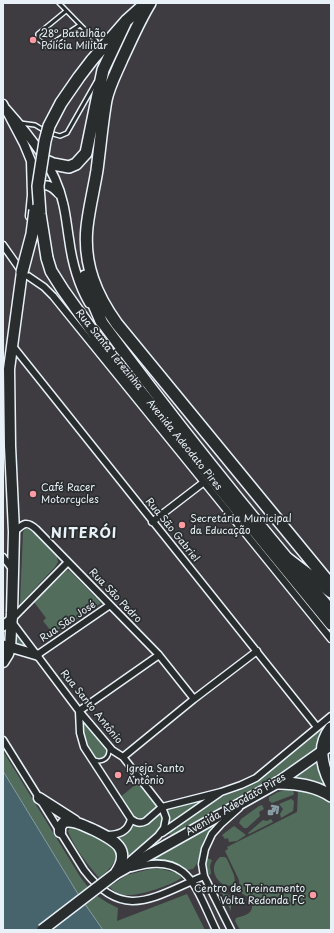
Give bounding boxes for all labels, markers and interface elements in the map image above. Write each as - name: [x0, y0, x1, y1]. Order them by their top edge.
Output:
- place label: 28º Batalhão Polícia Militar: [41, 28, 108, 52]
- marker: 28º Batalhão Polícia Militar: [28, 35, 38, 45]
- street label: Rua Santa Terezinha: [73, 307, 145, 393]
- street label: Avenida Adeodato Pires: [144, 397, 224, 493]
- place label: Café Racer Motorcycles: [41, 482, 99, 506]
- marker: Café Racer Motorcycles: [28, 489, 38, 499]
- street label: Rua São Gabriel: [143, 496, 201, 564]
- place label: Secretária Municipal da Educação: [190, 513, 292, 536]
- marker: Secretária Municipal da Educação: [177, 520, 187, 530]
- district label: NITERÓI: [51, 526, 117, 542]
- street label: Rua São Pedro: [86, 567, 144, 625]
- street label: Rua São José: [38, 599, 98, 645]
- street label: Rua Santo Antônio: [58, 668, 124, 746]
- place label: Igreja Santo Antônio: [126, 763, 184, 786]
- marker: Igreja Santo Antônio: [113, 770, 123, 780]
- street label: Avenida Adeodato Pires: [184, 771, 288, 839]
- place label: Centro de Treinamento Volta Redonda FC: [194, 883, 305, 906]
- marker: Centro de Treinamento Volta Redonda FC: [308, 890, 318, 900]

